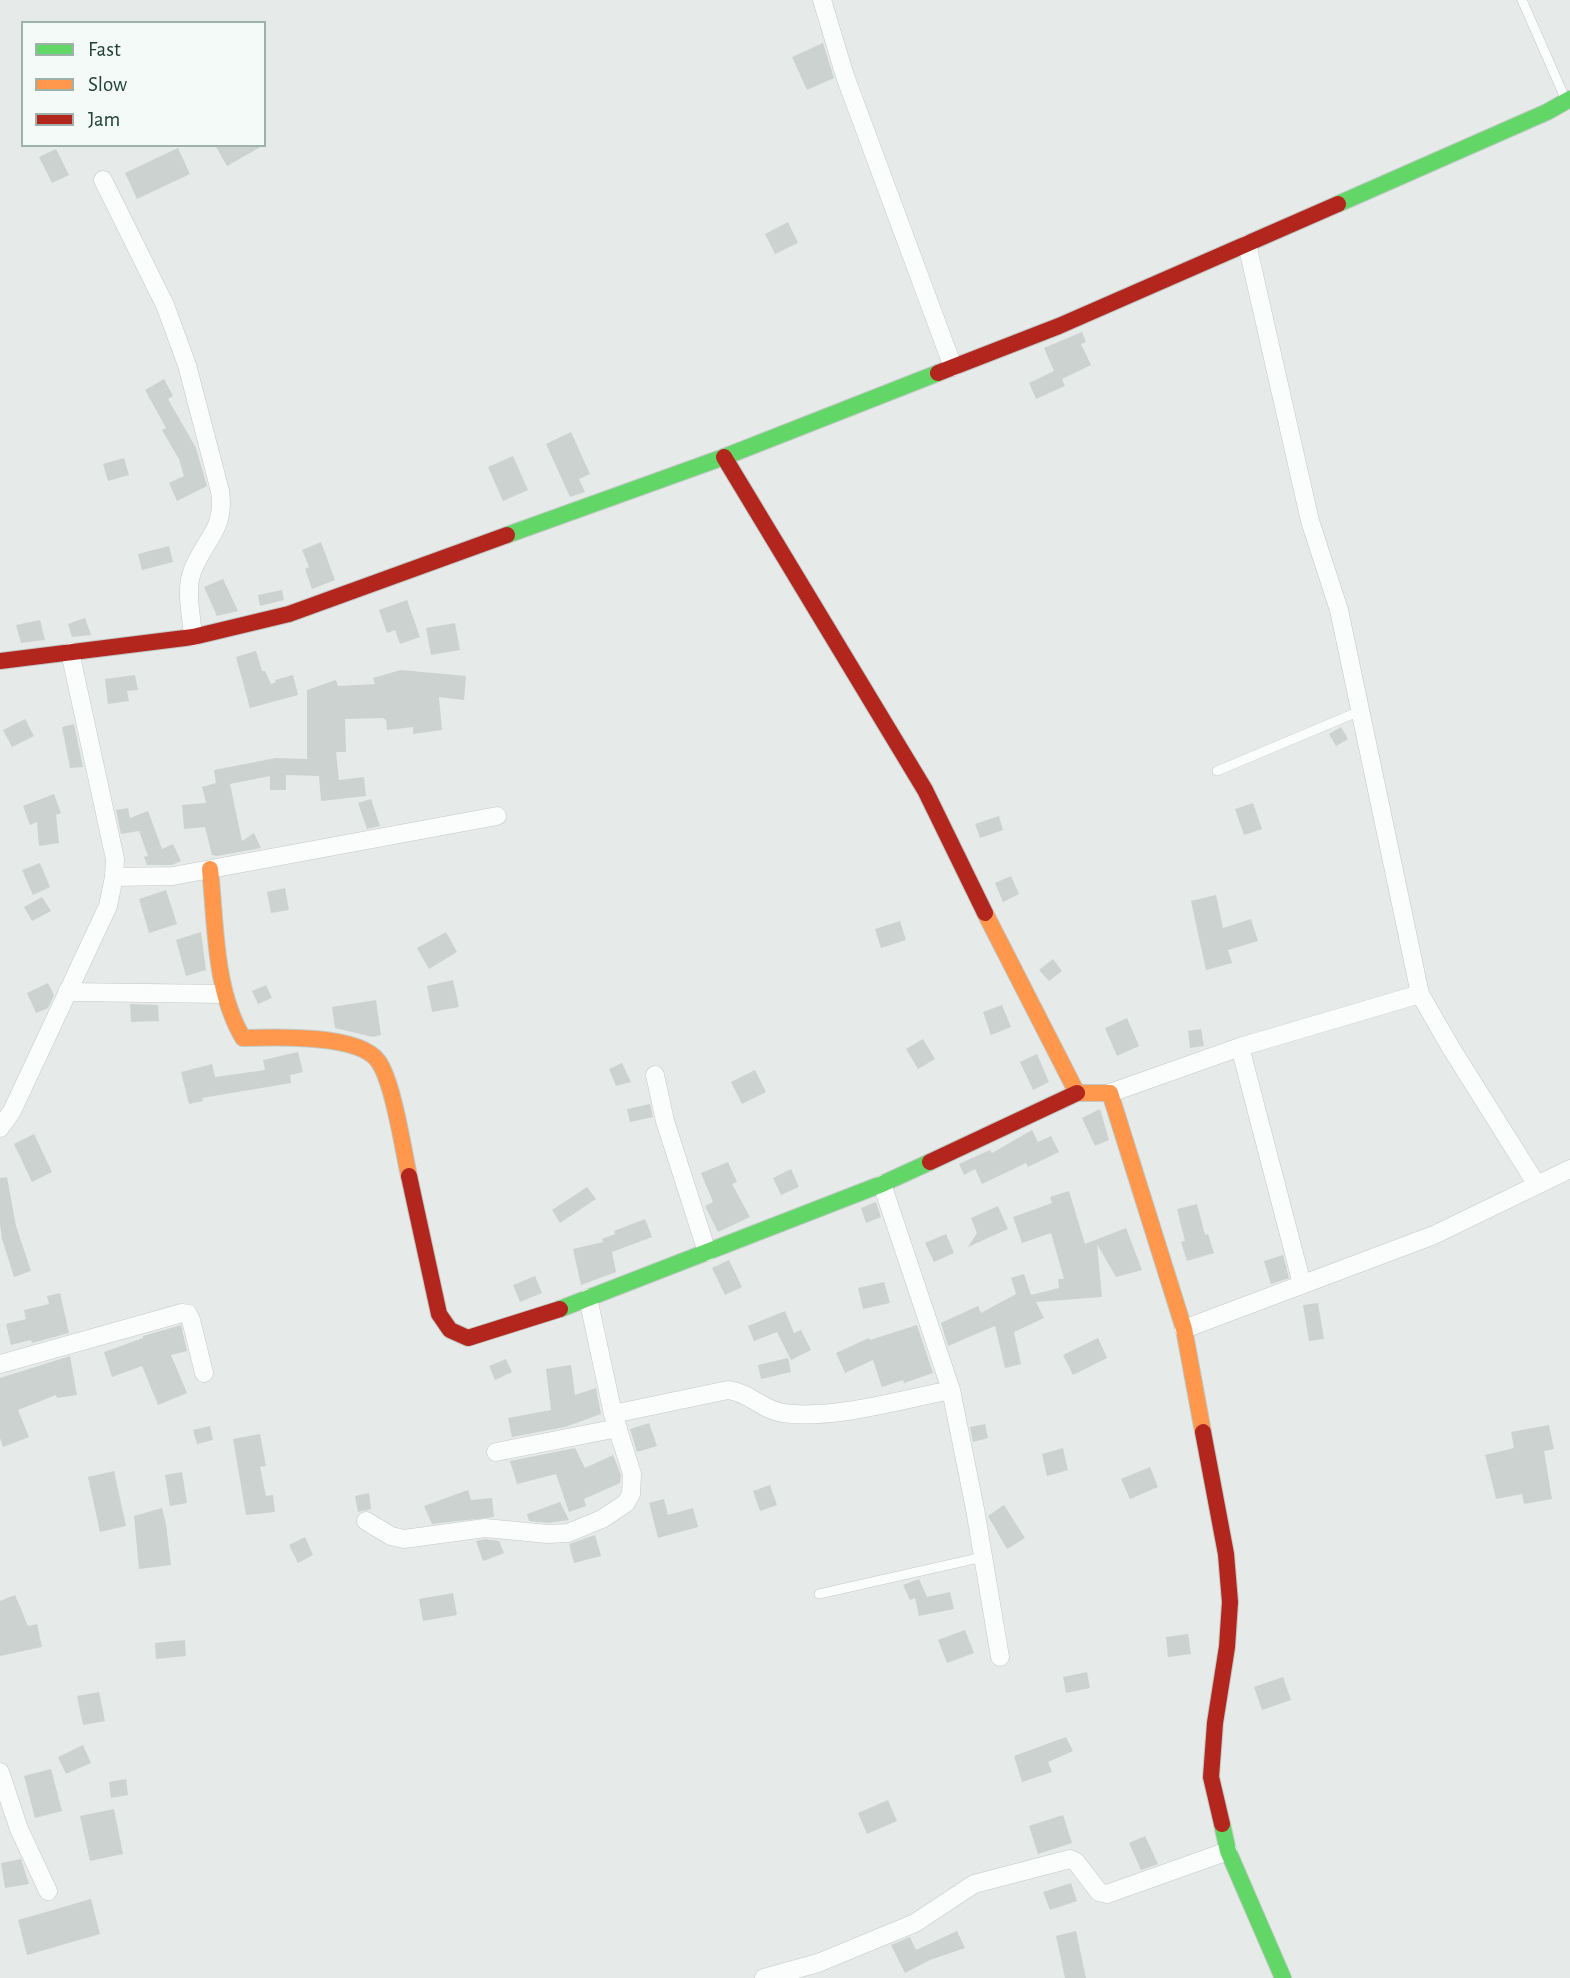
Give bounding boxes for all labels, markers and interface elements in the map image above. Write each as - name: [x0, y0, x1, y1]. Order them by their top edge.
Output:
- legend: [21, 21, 266, 147]
- text: Fast: [88, 39, 121, 60]
- text: Slow: [88, 74, 127, 95]
- text: Jam: [88, 109, 120, 130]

